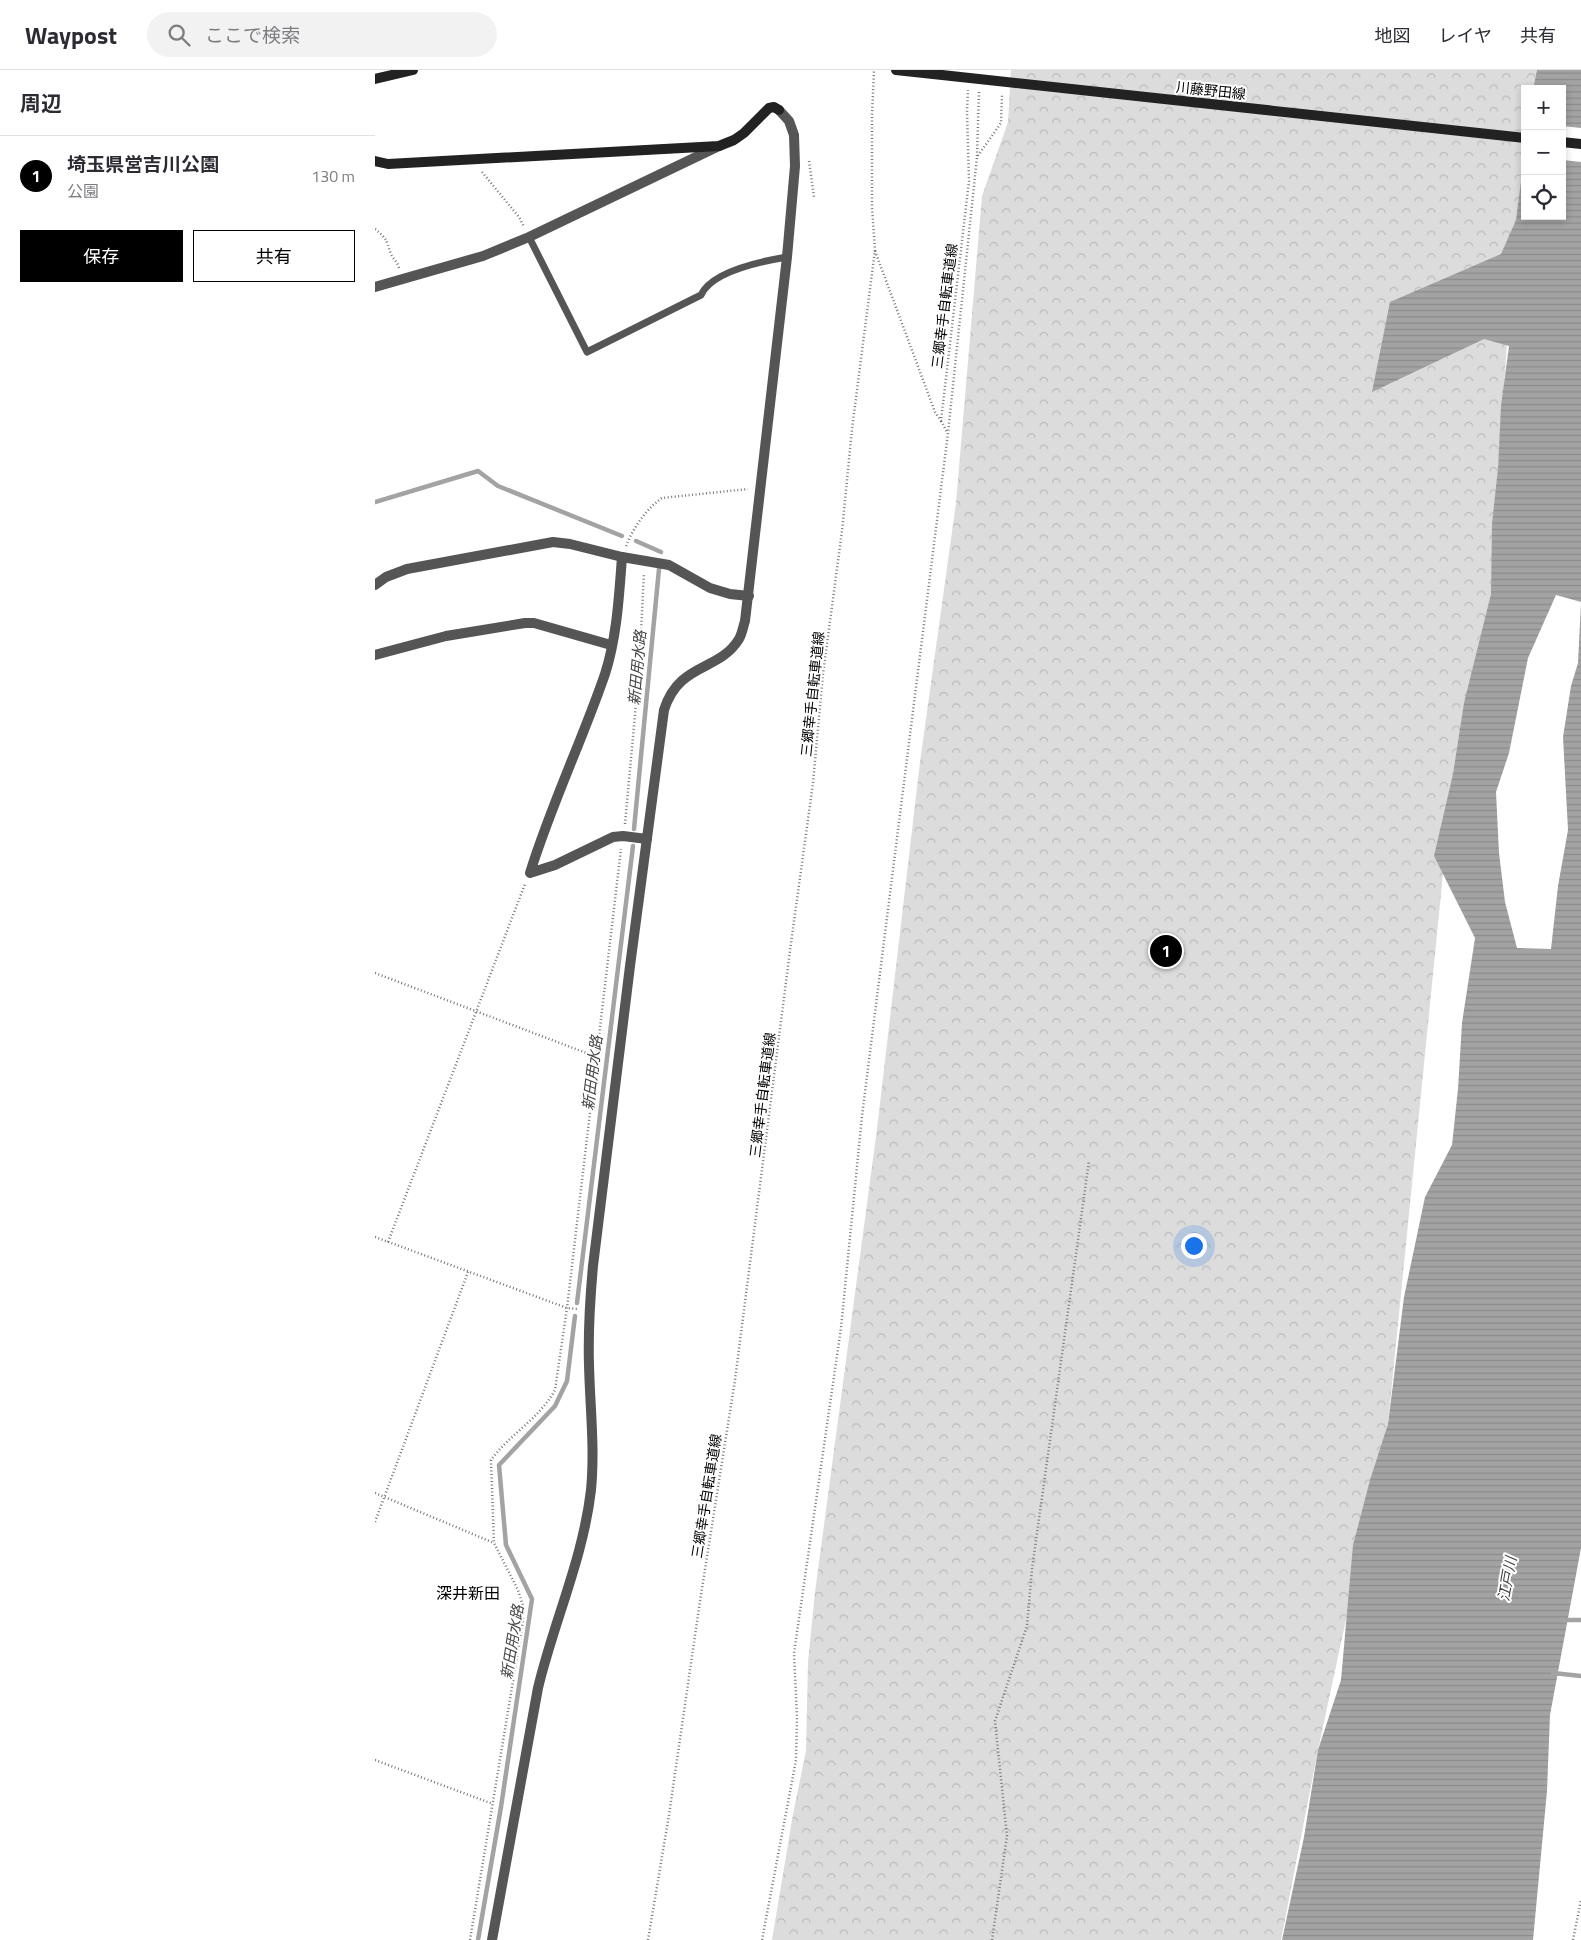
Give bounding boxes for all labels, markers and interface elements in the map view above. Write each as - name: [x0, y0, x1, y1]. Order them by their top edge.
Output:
- search box: [147, 12, 497, 57]
- text: Waypost: [25, 17, 117, 53]
- text: ここで検索: [205, 20, 300, 49]
- icon: search: [165, 21, 193, 49]
- text: 地図: [1375, 22, 1411, 49]
- text: レイヤ: [1439, 22, 1492, 49]
- text: 共有: [1520, 22, 1556, 49]
- street label: 川藤野田線: [1175, 76, 1247, 104]
- map controls: [1521, 85, 1566, 220]
- button: +: [1521, 85, 1566, 130]
- text: 周辺: [20, 87, 62, 119]
- button: −: [1521, 130, 1566, 175]
- text: 埼玉県営吉川公園: [67, 149, 219, 178]
- text: 1: [32, 164, 40, 188]
- text: 130 m: [311, 164, 355, 188]
- button: locate: [1521, 175, 1566, 220]
- text: 公園: [67, 179, 99, 203]
- button: 保存: [20, 230, 183, 282]
- button: 共有: [193, 230, 355, 282]
- street label: 三郷幸手自転車道線: [926, 242, 962, 370]
- water label: 新田用水路: [622, 628, 652, 706]
- street label: 三郷幸手自転車道線: [795, 630, 829, 758]
- pin: 1: [1150, 932, 1182, 970]
- street label: 三郷幸手自転車道線: [744, 1031, 780, 1159]
- water label: 新田用水路: [576, 1032, 608, 1112]
- your location: [1181, 1233, 1207, 1259]
- street label: 三郷幸手自転車道線: [686, 1432, 726, 1560]
- water label: 江戸川: [1492, 1553, 1523, 1603]
- district label: 深井新田: [436, 1581, 500, 1605]
- water label: 新田用水路: [495, 1601, 530, 1681]

